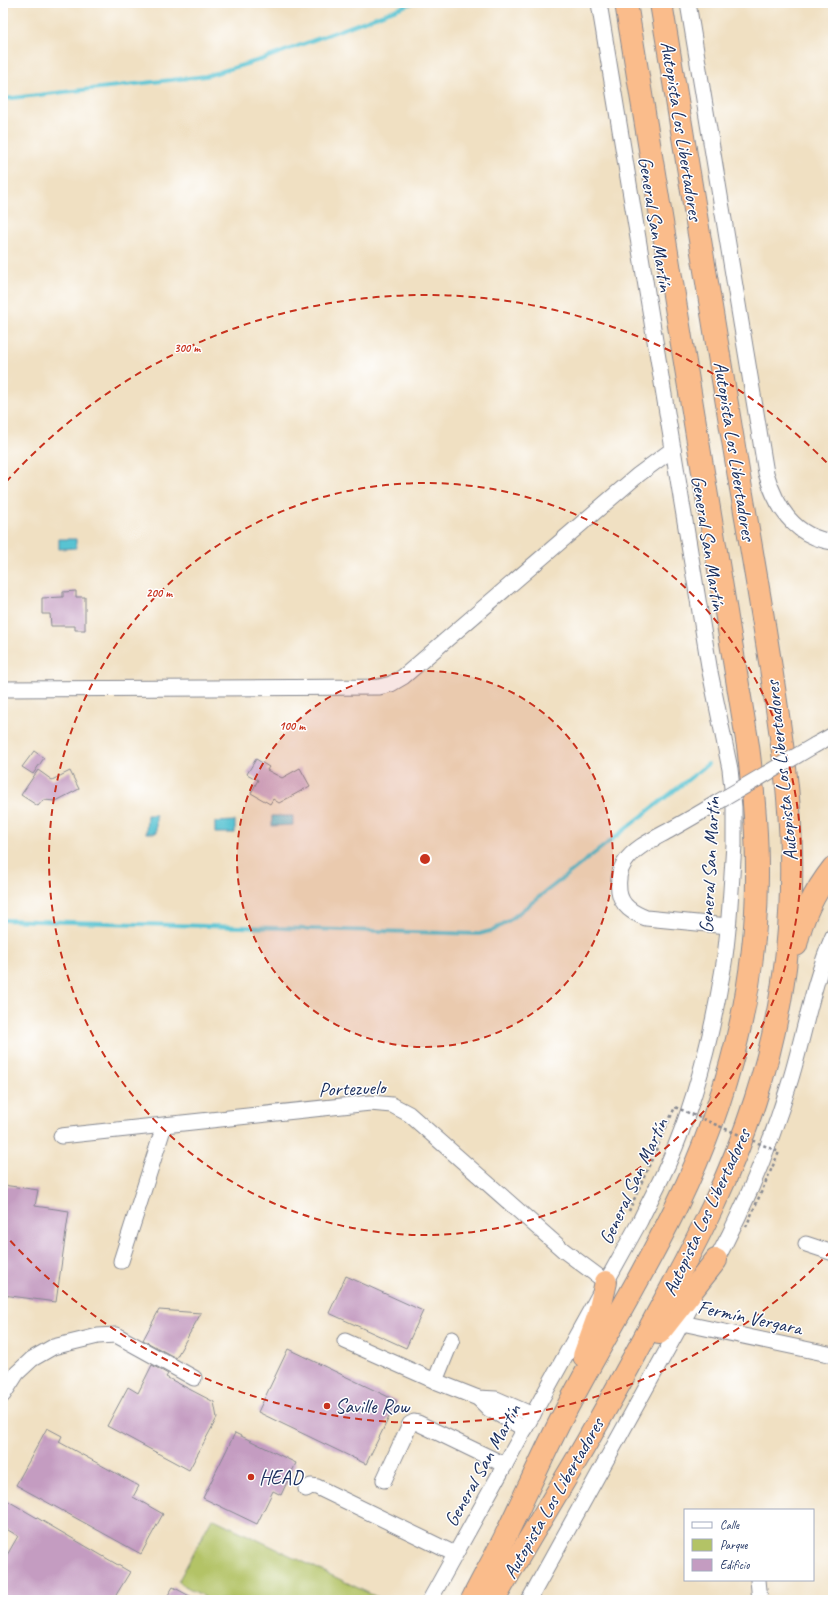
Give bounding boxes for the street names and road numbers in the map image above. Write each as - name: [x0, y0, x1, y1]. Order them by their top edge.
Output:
- street label: Autopista Los Libertadores: [655, 40, 708, 225]
- street label: General San Martín: [632, 155, 679, 294]
- street label: Autopista Los Libertadores: [708, 360, 761, 545]
- street label: General San Martín: [685, 474, 732, 613]
- street label: Autopista Los Libertadores: [759, 677, 803, 862]
- street label: General San Martín: [693, 795, 726, 934]
- street label: Portezuelo: [318, 1075, 388, 1102]
- street label: General San Martín: [593, 1113, 674, 1248]
- street label: Autopista Los Libertadores: [657, 1123, 757, 1300]
- street label: Fermín Vergara: [696, 1294, 806, 1341]
- street label: General San Martín: [438, 1399, 527, 1531]
- street label: Autopista Los Libertadores: [497, 1412, 611, 1583]

